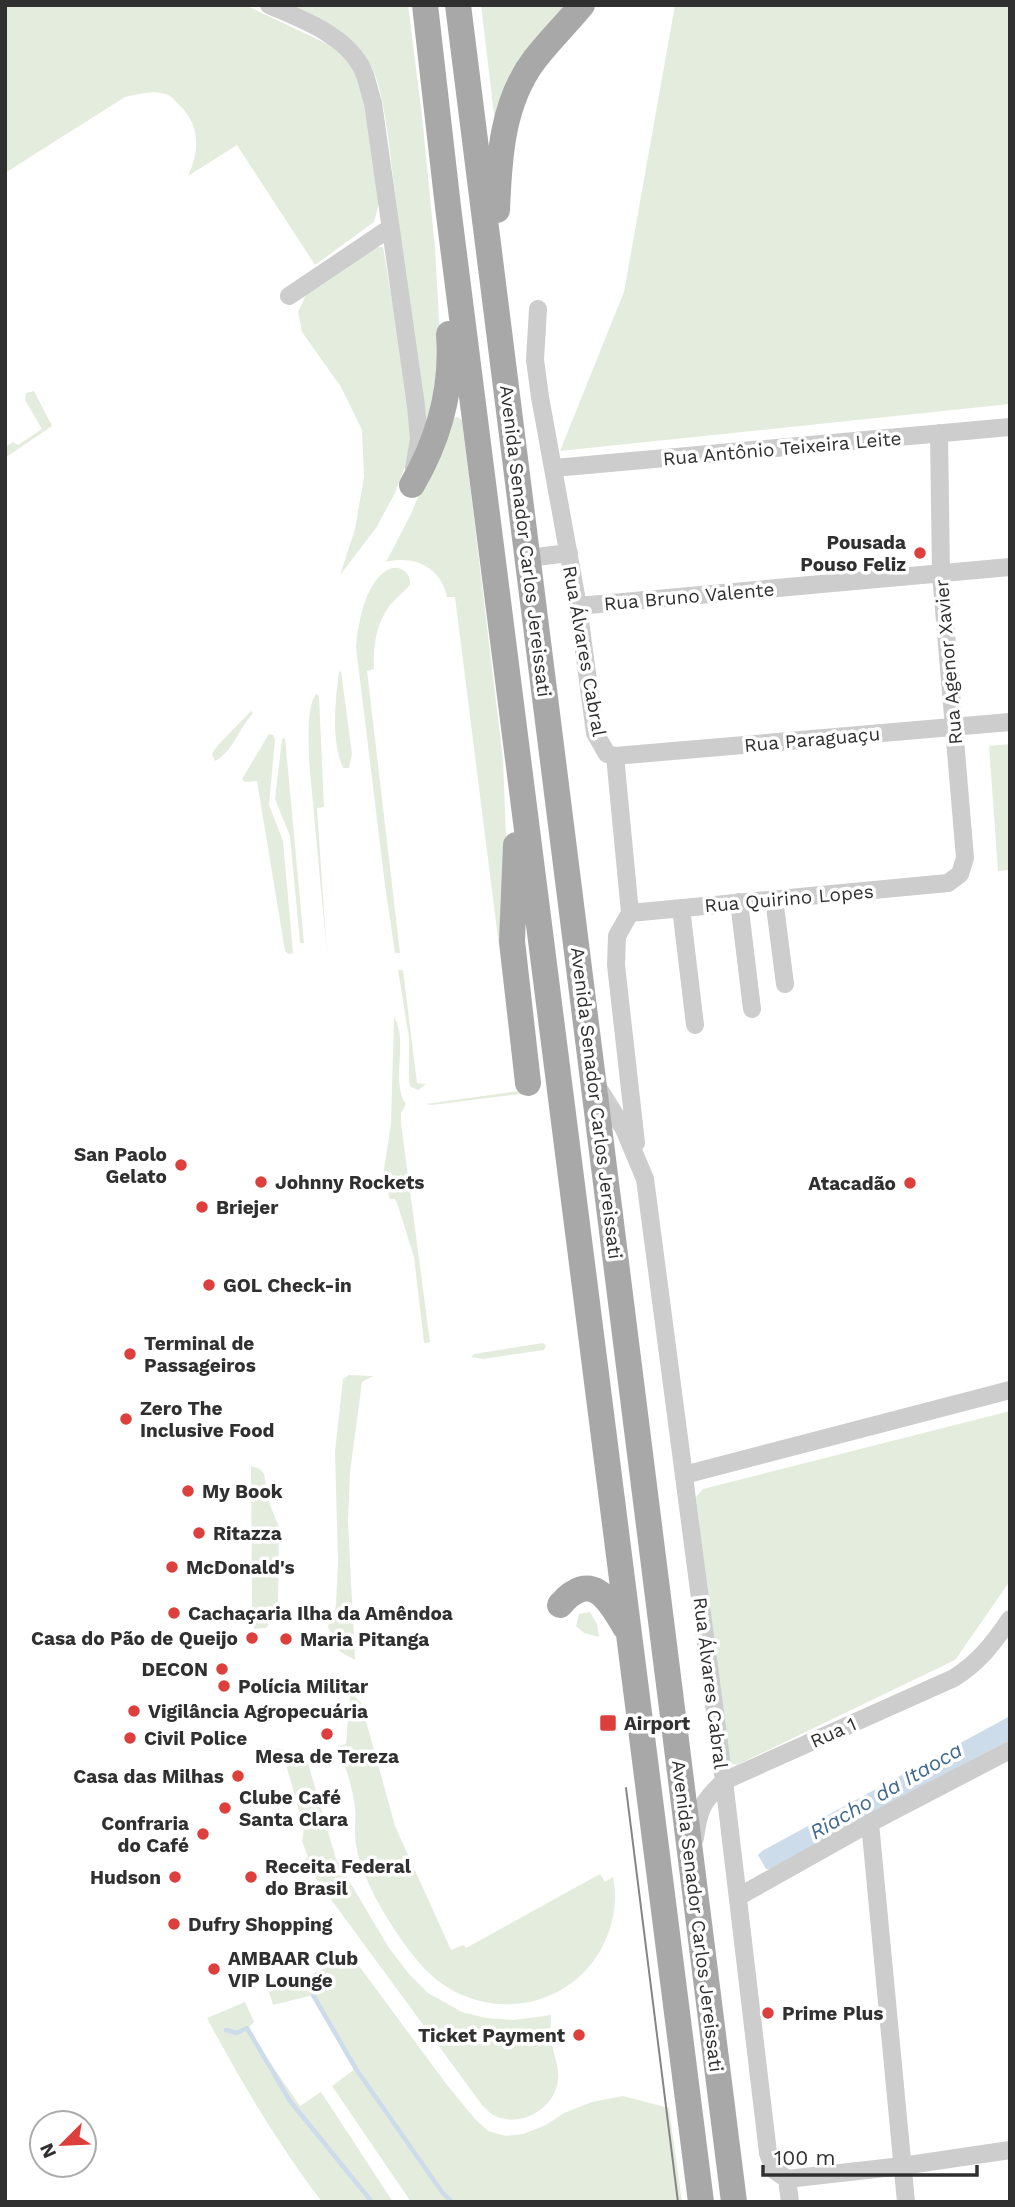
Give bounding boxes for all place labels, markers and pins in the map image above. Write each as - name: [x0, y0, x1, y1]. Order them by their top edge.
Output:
- place label: Pousada Pouso Feliz: [800, 531, 906, 576]
- marker: Pousada Pouso Feliz: [912, 545, 928, 561]
- place label: San Paolo Gelato: [74, 1143, 167, 1188]
- marker: San Paolo Gelato: [173, 1157, 189, 1173]
- place label: Johnny Rockets: [275, 1171, 424, 1194]
- place label: Atacadão: [808, 1172, 896, 1195]
- marker: Johnny Rockets: [253, 1174, 269, 1190]
- marker: Atacadão: [902, 1175, 918, 1191]
- place label: Briejer: [216, 1196, 279, 1219]
- marker: Briejer: [194, 1199, 210, 1215]
- place label: GOL Check-in: [223, 1274, 352, 1297]
- marker: GOL Check-in: [201, 1277, 217, 1293]
- place label: Terminal de Passageiros: [144, 1332, 256, 1377]
- marker: Terminal de Passageiros: [122, 1346, 138, 1362]
- place label: Zero The Inclusive Food: [140, 1397, 274, 1442]
- marker: Zero The Inclusive Food: [118, 1411, 134, 1427]
- place label: My Book: [202, 1480, 283, 1503]
- marker: My Book: [180, 1483, 196, 1499]
- place label: Ritazza: [213, 1522, 282, 1545]
- marker: Ritazza: [191, 1525, 207, 1541]
- place label: McDonald's: [186, 1556, 295, 1579]
- marker: McDonald's: [164, 1559, 180, 1575]
- place label: Cachaçaria Ilha da Amêndoa: [188, 1602, 453, 1625]
- marker: Cachaçaria Ilha da Amêndoa: [166, 1605, 182, 1621]
- place label: Casa do Pão de Queijo: [31, 1627, 238, 1650]
- place label: Maria Pitanga: [300, 1628, 429, 1651]
- marker: Casa do Pão de Queijo: [244, 1630, 260, 1646]
- marker: Maria Pitanga: [278, 1631, 294, 1647]
- place label: DECON: [141, 1658, 208, 1681]
- marker: DECON: [214, 1661, 230, 1677]
- place label: Polícia Militar: [238, 1675, 369, 1698]
- marker: Polícia Militar: [216, 1678, 232, 1694]
- place label: Vigilância Agropecuária: [148, 1700, 368, 1723]
- marker: Vigilância Agropecuária: [126, 1703, 142, 1719]
- place label: Airport: [624, 1712, 691, 1735]
- marker: Airport: [598, 1713, 618, 1733]
- marker: Mesa de Tereza: [319, 1726, 335, 1742]
- place label: Civil Police: [144, 1727, 247, 1750]
- marker: Civil Police: [122, 1730, 138, 1746]
- place label: Mesa de Tereza: [255, 1745, 399, 1768]
- place label: Casa das Milhas: [73, 1765, 224, 1788]
- marker: Casa das Milhas: [230, 1768, 246, 1784]
- place label: Clube Café Santa Clara: [239, 1786, 348, 1831]
- marker: Clube Café Santa Clara: [217, 1800, 233, 1816]
- place label: Confraria do Café: [101, 1812, 189, 1857]
- marker: Confraria do Café: [195, 1826, 211, 1842]
- place label: Receita Federal do Brasil: [265, 1855, 412, 1900]
- place label: Hudson: [90, 1866, 161, 1889]
- marker: Hudson: [167, 1869, 183, 1885]
- marker: Receita Federal do Brasil: [243, 1869, 259, 1885]
- place label: Dufry Shopping: [188, 1913, 333, 1936]
- marker: Dufry Shopping: [166, 1916, 182, 1932]
- place label: AMBAAR Club VIP Lounge: [228, 1947, 358, 1992]
- marker: AMBAAR Club VIP Lounge: [206, 1961, 222, 1977]
- place label: Prime Plus: [782, 2002, 884, 2025]
- marker: Prime Plus: [760, 2005, 776, 2021]
- place label: Ticket Payment: [418, 2024, 566, 2047]
- marker: Ticket Payment: [571, 2027, 587, 2043]

